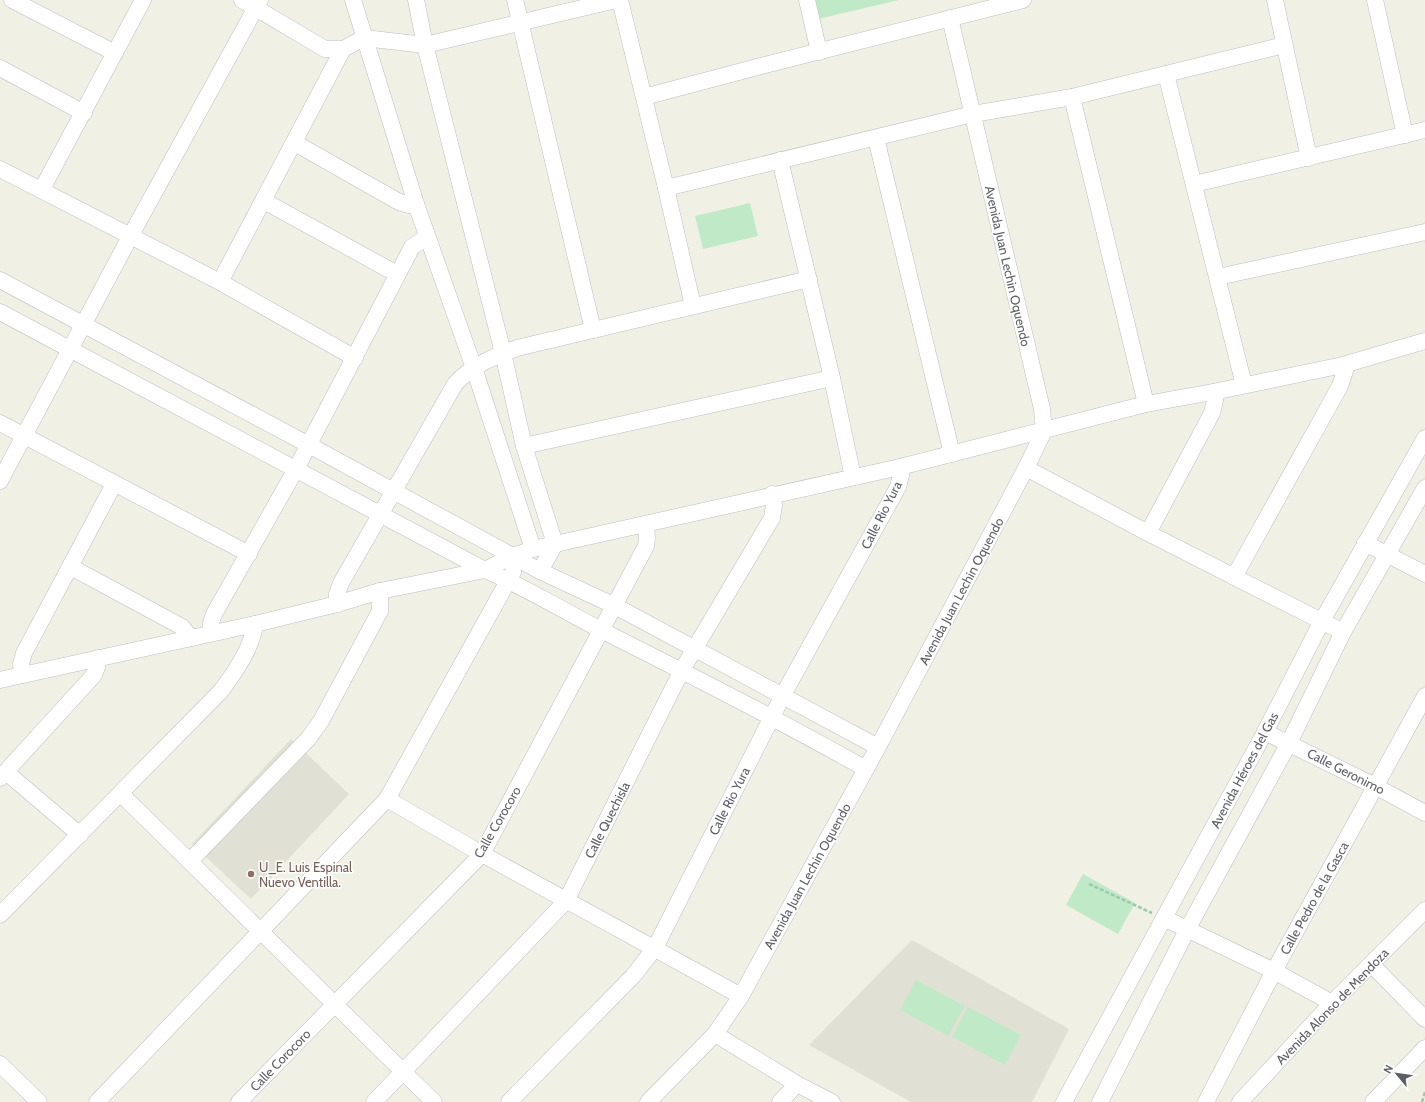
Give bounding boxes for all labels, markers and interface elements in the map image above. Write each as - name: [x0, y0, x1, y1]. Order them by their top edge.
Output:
- street label: Avenida Juan Lechin Oquendo: [982, 184, 1034, 348]
- street label: Calle Rio Yura: [857, 478, 905, 552]
- street label: Avenida Juan Lechin Oquendo: [915, 515, 1007, 667]
- street label: Avenida Héroes del Gas: [1207, 709, 1282, 831]
- street label: Calle Geronimo: [1305, 745, 1387, 797]
- street label: Calle Rio Yura: [705, 764, 753, 838]
- street label: Calle Quechisla: [581, 778, 633, 861]
- street label: Calle Corocoro: [470, 783, 524, 861]
- street label: Avenida Juan Lechin Oquendo: [760, 800, 854, 952]
- street label: Calle Pedro de la Gasca: [1276, 838, 1352, 957]
- place label: U_E. Luis Espinal Nuevo Ventilla.: [259, 859, 352, 890]
- marker: U_E. Luis Espinal Nuevo Ventilla.: [246, 869, 256, 879]
- street label: Avenida Alonso de Mendoza: [1272, 944, 1392, 1067]
- street label: Calle Corocoro: [246, 1026, 314, 1094]
- north arrow: [1377, 1054, 1417, 1094]
- text: N: [1380, 1062, 1396, 1076]

